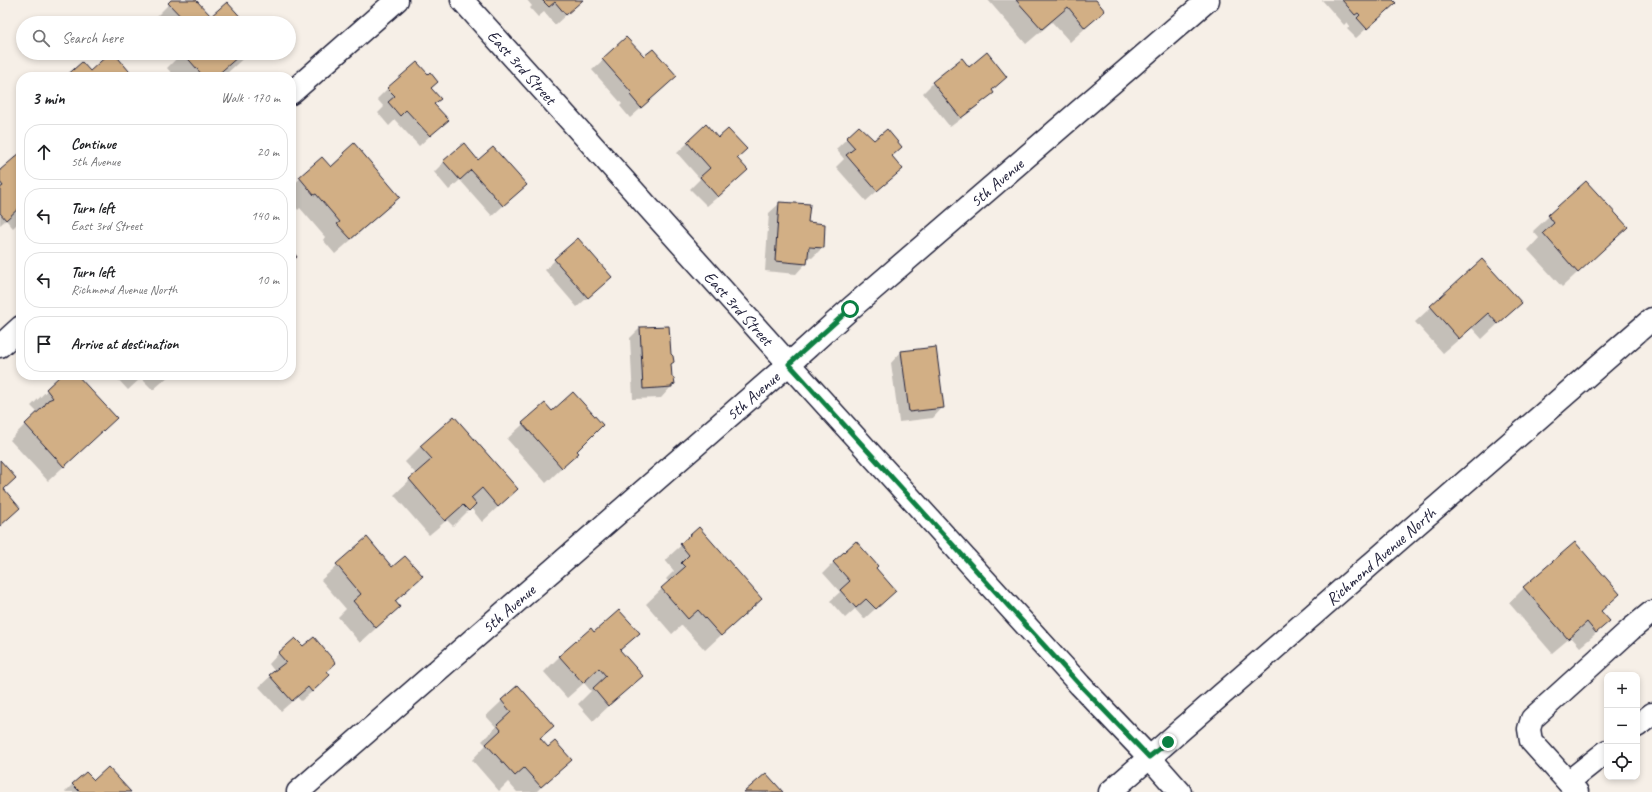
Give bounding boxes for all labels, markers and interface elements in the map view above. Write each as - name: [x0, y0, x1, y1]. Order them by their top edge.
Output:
- search box: [16, 16, 296, 60]
- street label: East 3rd Street: [483, 26, 562, 111]
- icon: search: [30, 27, 52, 49]
- text: Search here: [62, 29, 123, 48]
- text: 3 min: [32, 88, 65, 109]
- text: Walk · 170 m: [221, 90, 280, 106]
- text: Continue: [71, 135, 116, 154]
- icon: ahead: [33, 141, 55, 163]
- text: 20 m: [257, 144, 279, 160]
- street label: 5th Avenue: [966, 153, 1029, 212]
- text: 5th Avenue: [71, 154, 120, 170]
- text: Turn left: [71, 199, 114, 218]
- icon: left: [33, 205, 55, 227]
- text: 140 m: [251, 208, 279, 224]
- text: East 3rd Street: [71, 218, 142, 234]
- text: Turn left: [71, 263, 114, 282]
- street label: East 3rd Street: [699, 267, 779, 352]
- icon: left: [33, 269, 55, 291]
- text: 10 m: [257, 272, 279, 288]
- text: Richmond Avenue North: [71, 282, 177, 298]
- route start: [841, 300, 859, 318]
- icon: arrive: [33, 333, 55, 355]
- text: Arrive at destination: [71, 335, 178, 354]
- street label: 5th Avenue: [722, 366, 785, 425]
- street label: Richmond Avenue North: [1321, 502, 1441, 610]
- street label: 5th Avenue: [477, 579, 541, 638]
- map controls: [1604, 672, 1640, 780]
- button: +: [1604, 672, 1640, 708]
- button: −: [1604, 708, 1640, 744]
- route end: [1159, 733, 1177, 751]
- button: locate: [1604, 744, 1640, 780]

